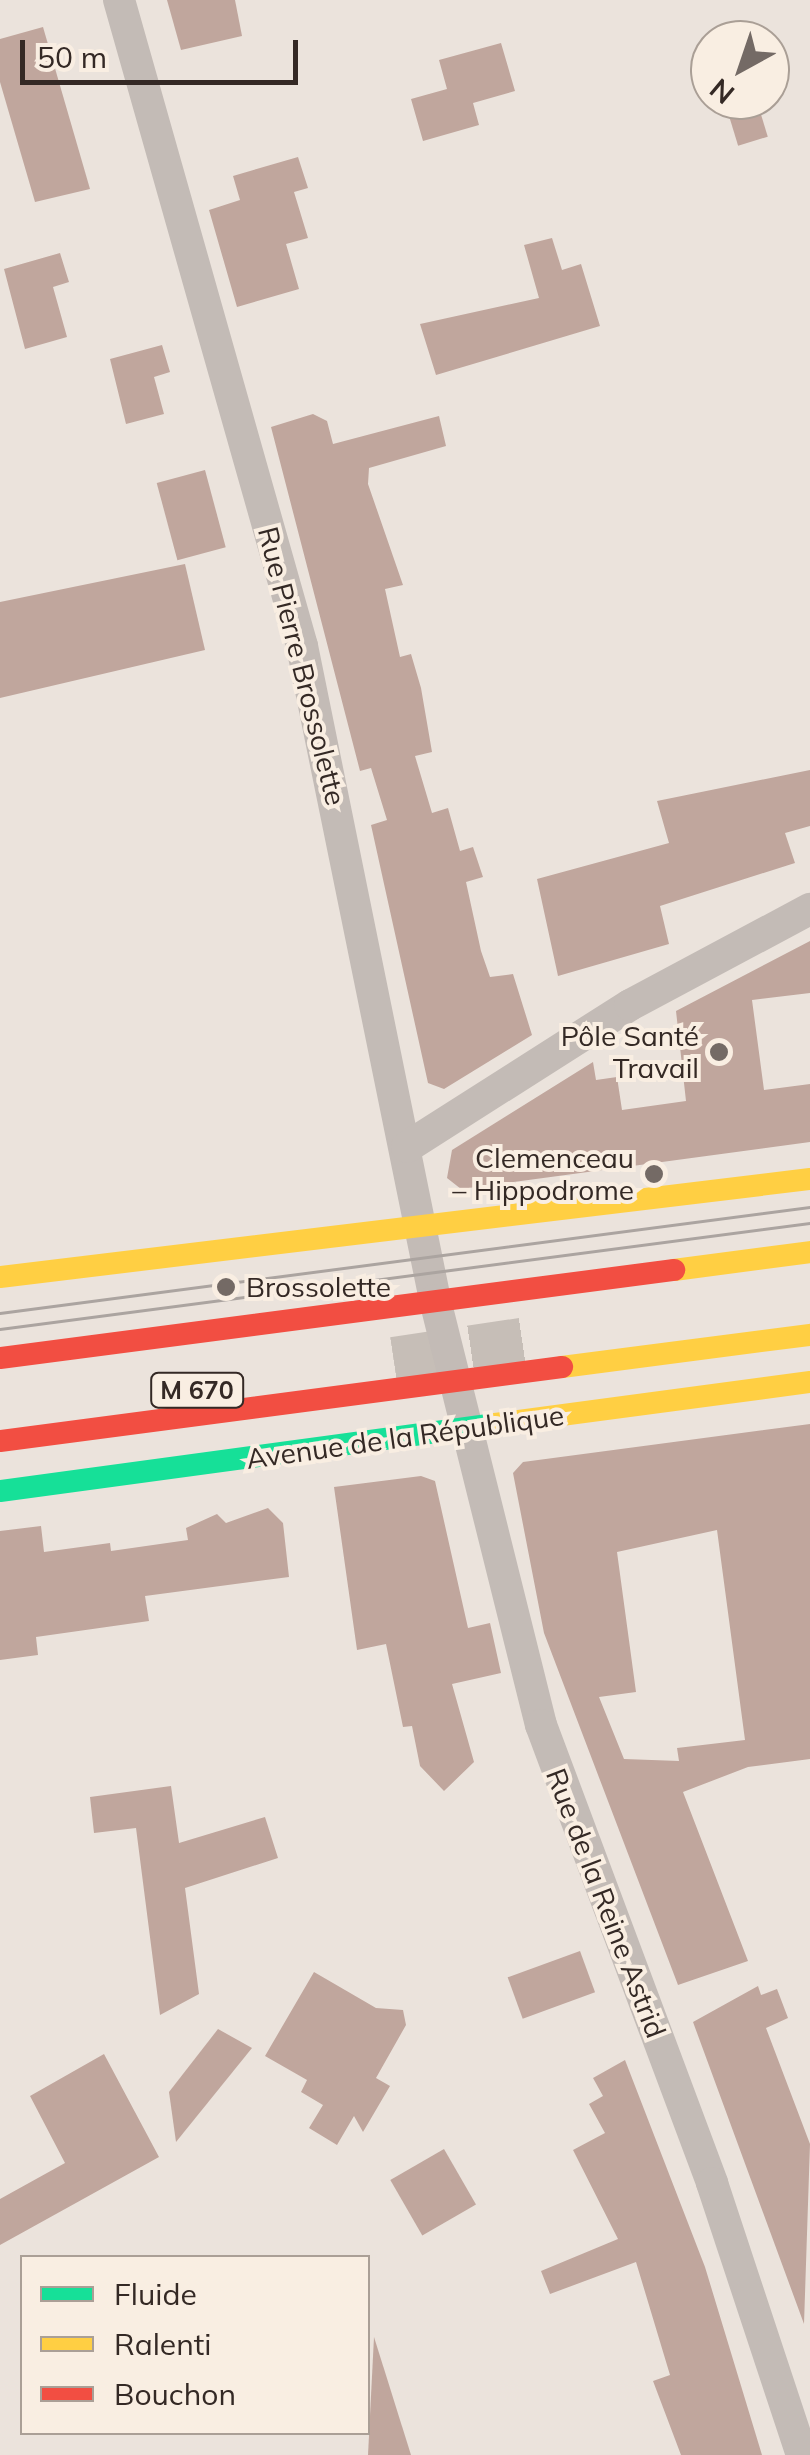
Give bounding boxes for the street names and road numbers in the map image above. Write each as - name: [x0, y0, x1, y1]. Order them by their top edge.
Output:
- street label: Rue Pierre Brossolette: [251, 523, 353, 809]
- road number: M 670: [150, 1370, 244, 1410]
- street label: Avenue de la République: [244, 1398, 566, 1476]
- street label: Rue de la Reine Astrid: [539, 1764, 673, 2042]

